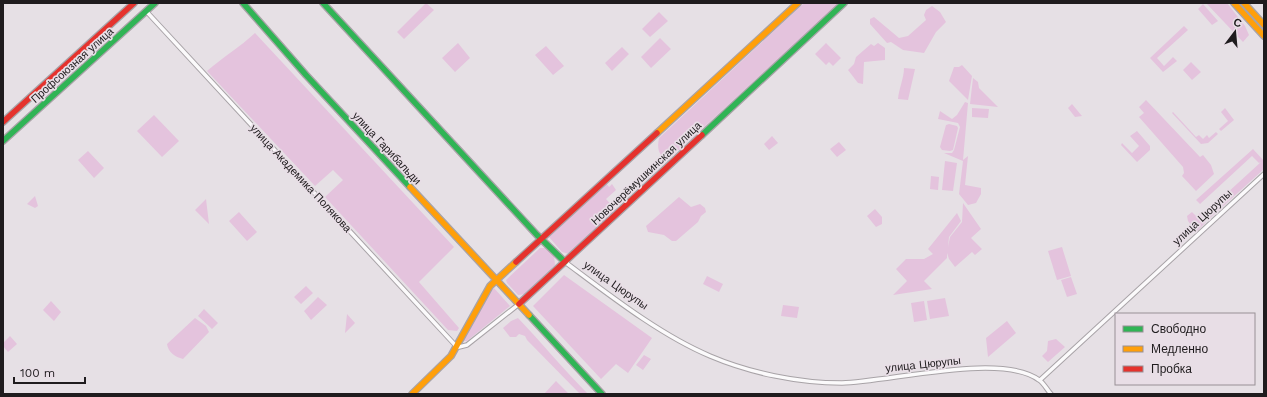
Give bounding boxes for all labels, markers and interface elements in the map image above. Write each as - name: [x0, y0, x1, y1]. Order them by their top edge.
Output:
- north arrow: [1215, 12, 1255, 52]
- text: С: [1232, 16, 1243, 30]
- street label: Профсоюзная улица: [28, 24, 117, 106]
- street label: улица Гарибальди: [350, 109, 424, 187]
- street label: Новочерёмушкинская улица: [589, 118, 705, 228]
- street label: улица Академика Полякова: [247, 122, 355, 236]
- street label: улица Цюрупы: [1170, 187, 1235, 248]
- street label: улица Цюрупы: [581, 258, 651, 313]
- legend: [1115, 313, 1255, 385]
- text: Свободно: [1151, 322, 1206, 336]
- text: Медленно: [1151, 342, 1208, 356]
- street label: улица Цюрупы: [885, 354, 961, 375]
- scale bar: [14, 359, 85, 385]
- text: Пробка: [1151, 362, 1192, 376]
- text: 100 m: [20, 366, 55, 380]

